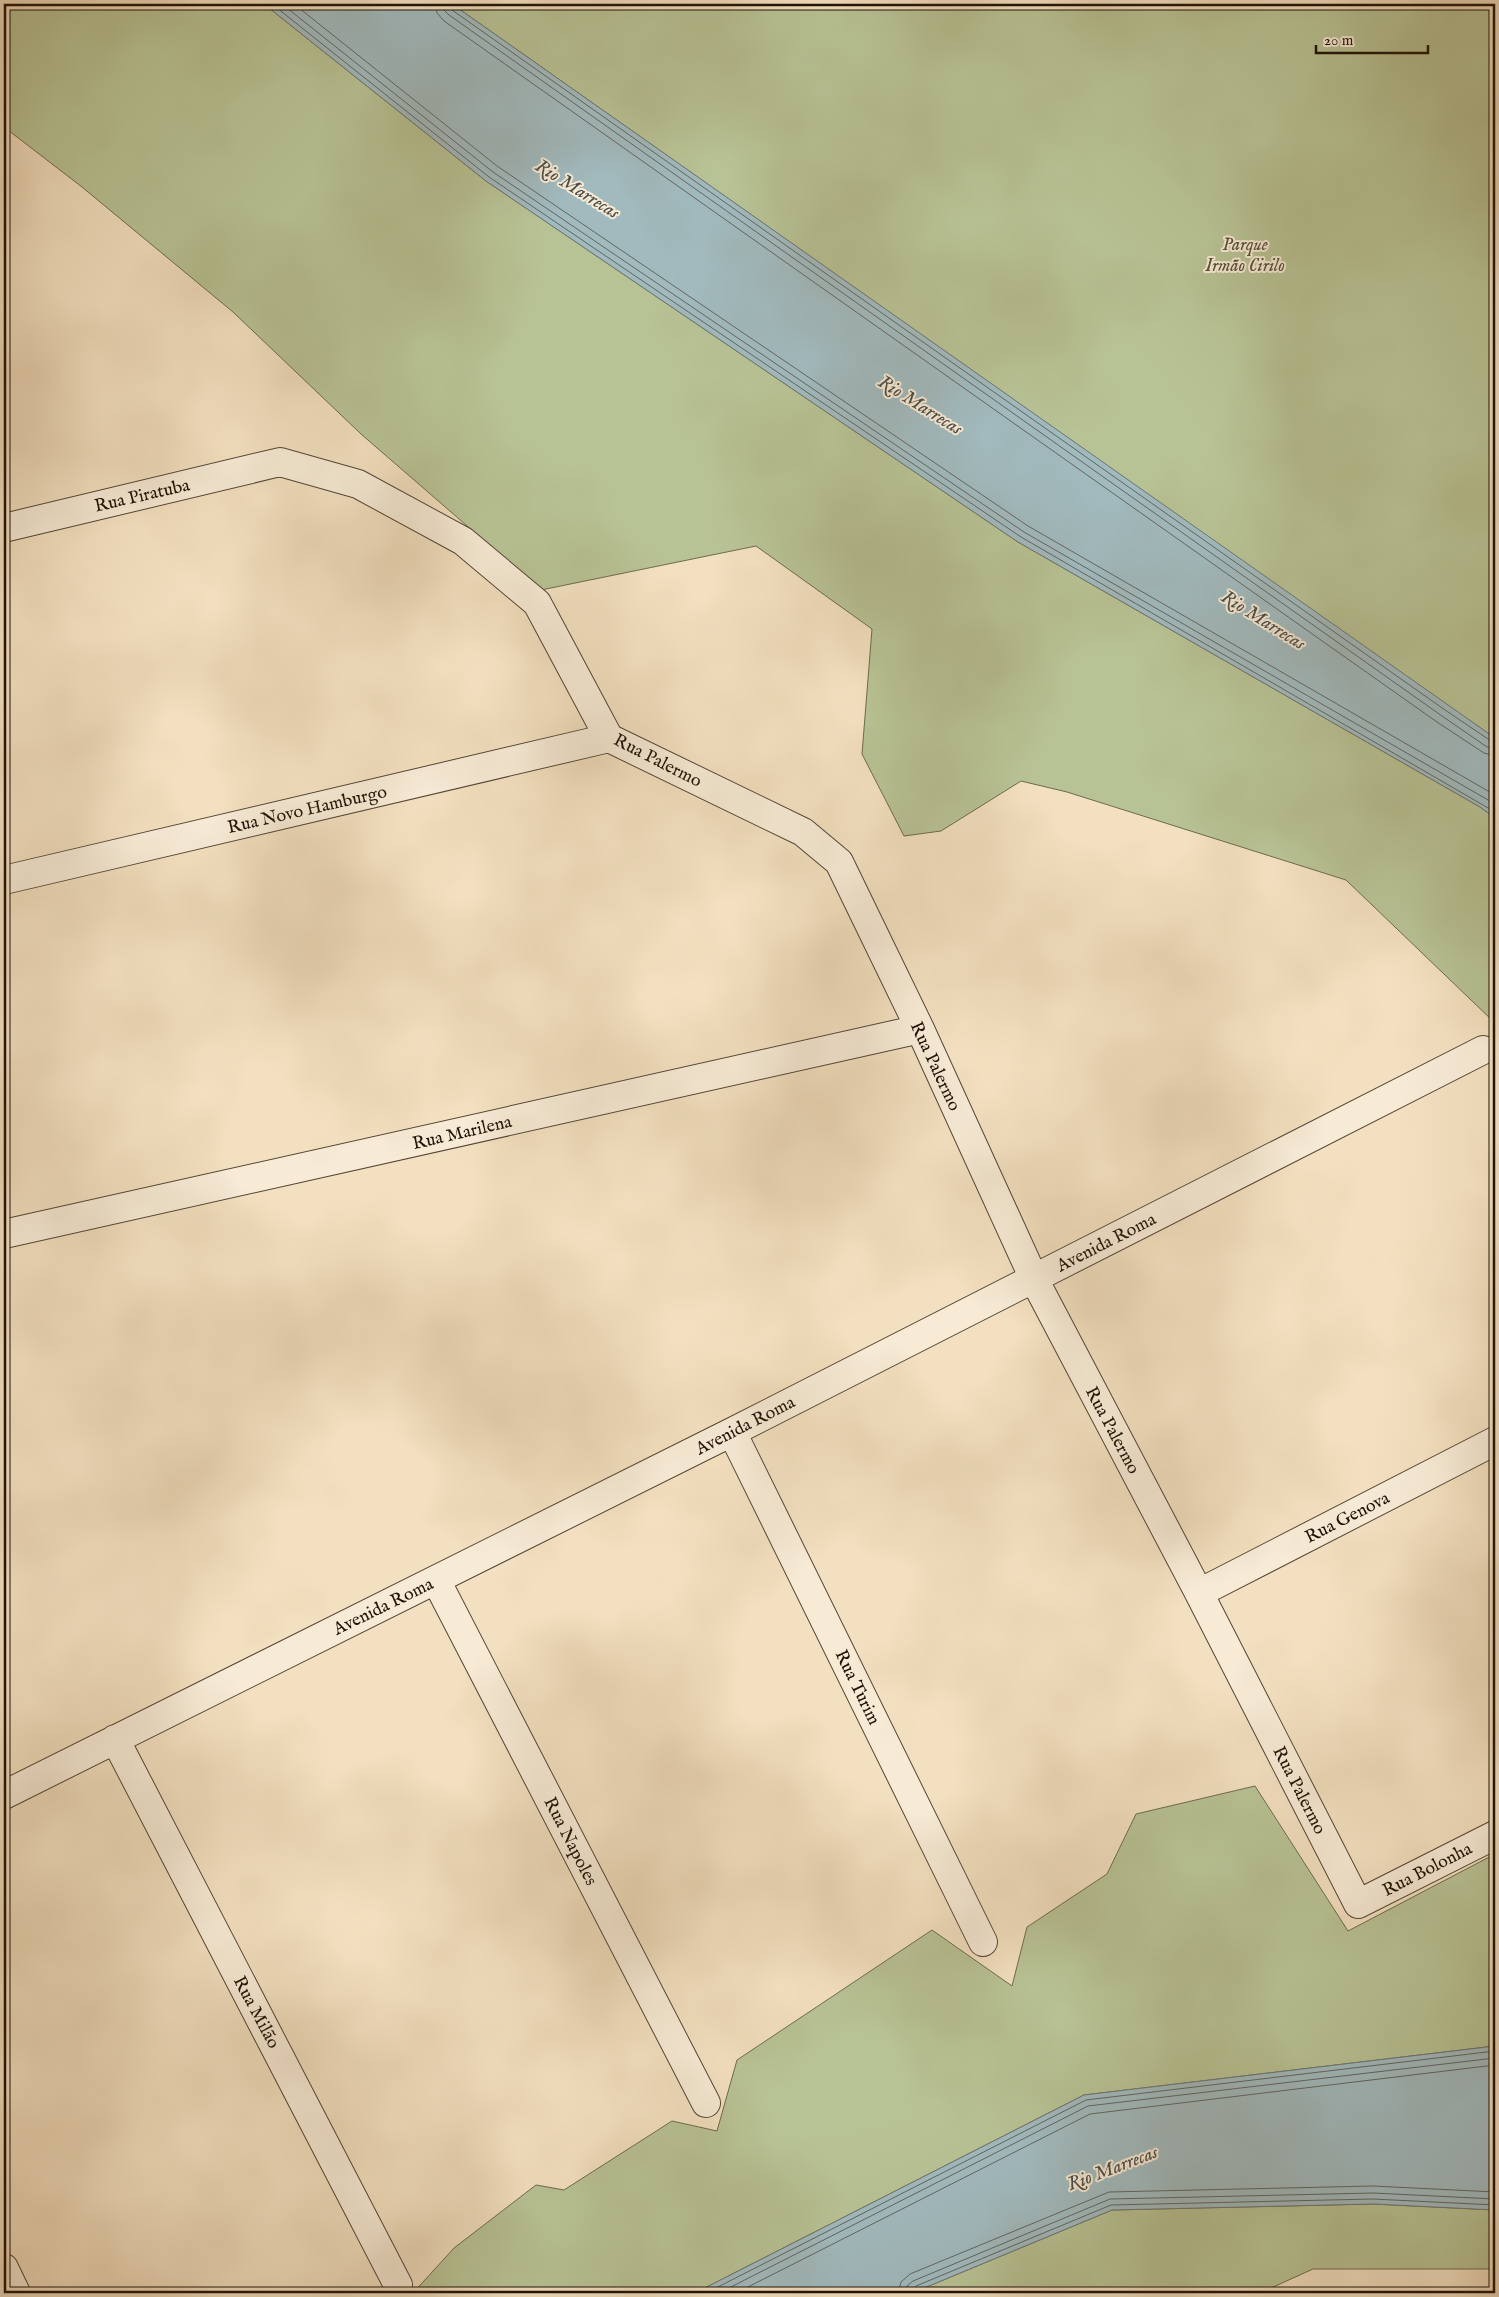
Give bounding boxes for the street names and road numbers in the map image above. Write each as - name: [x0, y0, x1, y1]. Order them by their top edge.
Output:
- street label: Rua Piratuba: [92, 474, 192, 519]
- street label: Rua Palermo: [609, 729, 706, 794]
- street label: Rua Novo Hamburgo: [225, 781, 389, 840]
- street label: Rua Palermo: [904, 1018, 965, 1115]
- street label: Rua Marilena: [410, 1111, 514, 1156]
- street label: Avenida Roma: [1052, 1208, 1160, 1279]
- street label: Rua Palermo: [1079, 1383, 1144, 1479]
- street label: Avenida Roma: [691, 1391, 799, 1462]
- street label: Rua Genova: [1301, 1487, 1394, 1549]
- street label: Avenida Roma: [329, 1573, 438, 1642]
- street label: Rua Turim: [829, 1646, 885, 1729]
- street label: Rua Palermo: [1267, 1743, 1331, 1839]
- street label: Rua Napoles: [538, 1794, 602, 1890]
- street label: Rua Bolonha: [1379, 1838, 1477, 1903]
- street label: Rua Milão: [227, 1973, 284, 2053]

